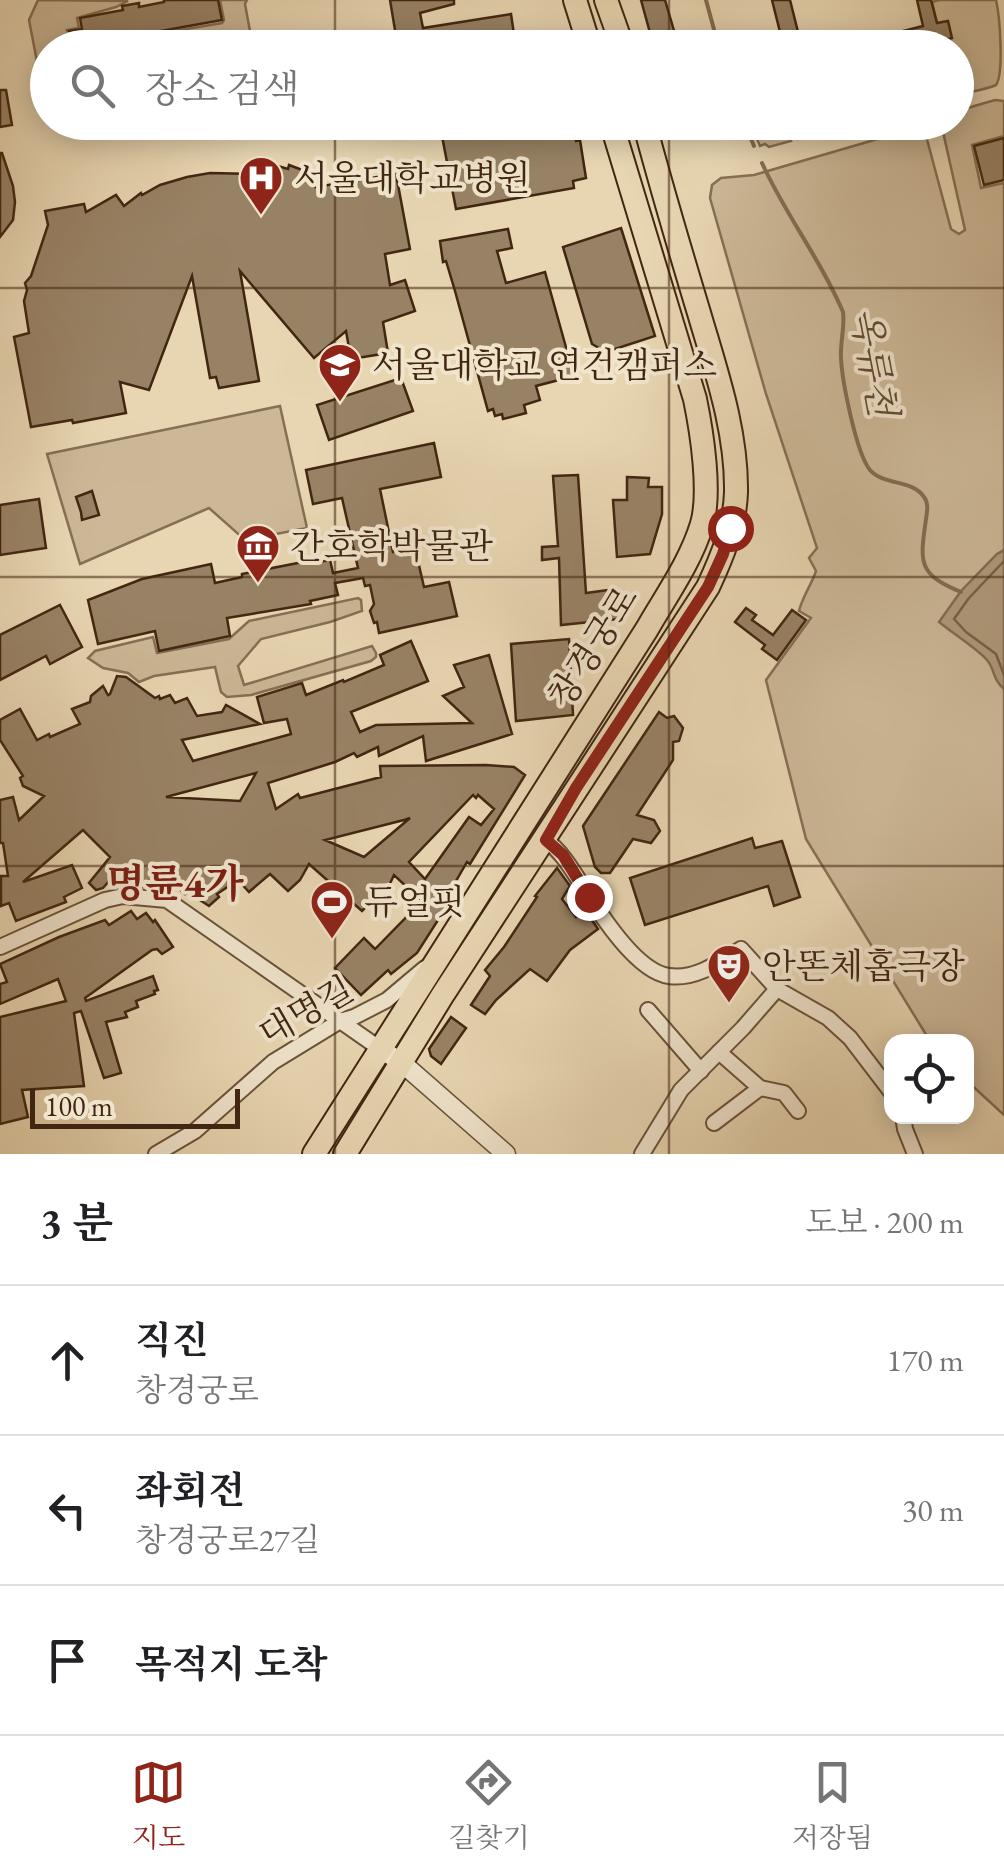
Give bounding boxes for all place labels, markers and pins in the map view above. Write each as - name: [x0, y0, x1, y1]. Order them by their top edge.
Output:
- hospital icon: 서울대학교병원: [238, 155, 284, 216]
- place label: 서울대학교병원: [294, 155, 531, 200]
- school or university icon: 서울대학교 연건캠퍼스: [317, 342, 363, 403]
- place label: 서울대학교 연건캠퍼스: [372, 342, 717, 387]
- museum icon: 간호학박물관: [235, 523, 281, 584]
- place label: 간호학박물관: [290, 523, 493, 568]
- sports icon: 듀얼핏: [309, 879, 355, 940]
- place label: 듀얼핏: [364, 879, 465, 924]
- theatre icon: 안똔체홉극장: [706, 943, 752, 1004]
- place label: 안똔체홉극장: [762, 943, 965, 988]

